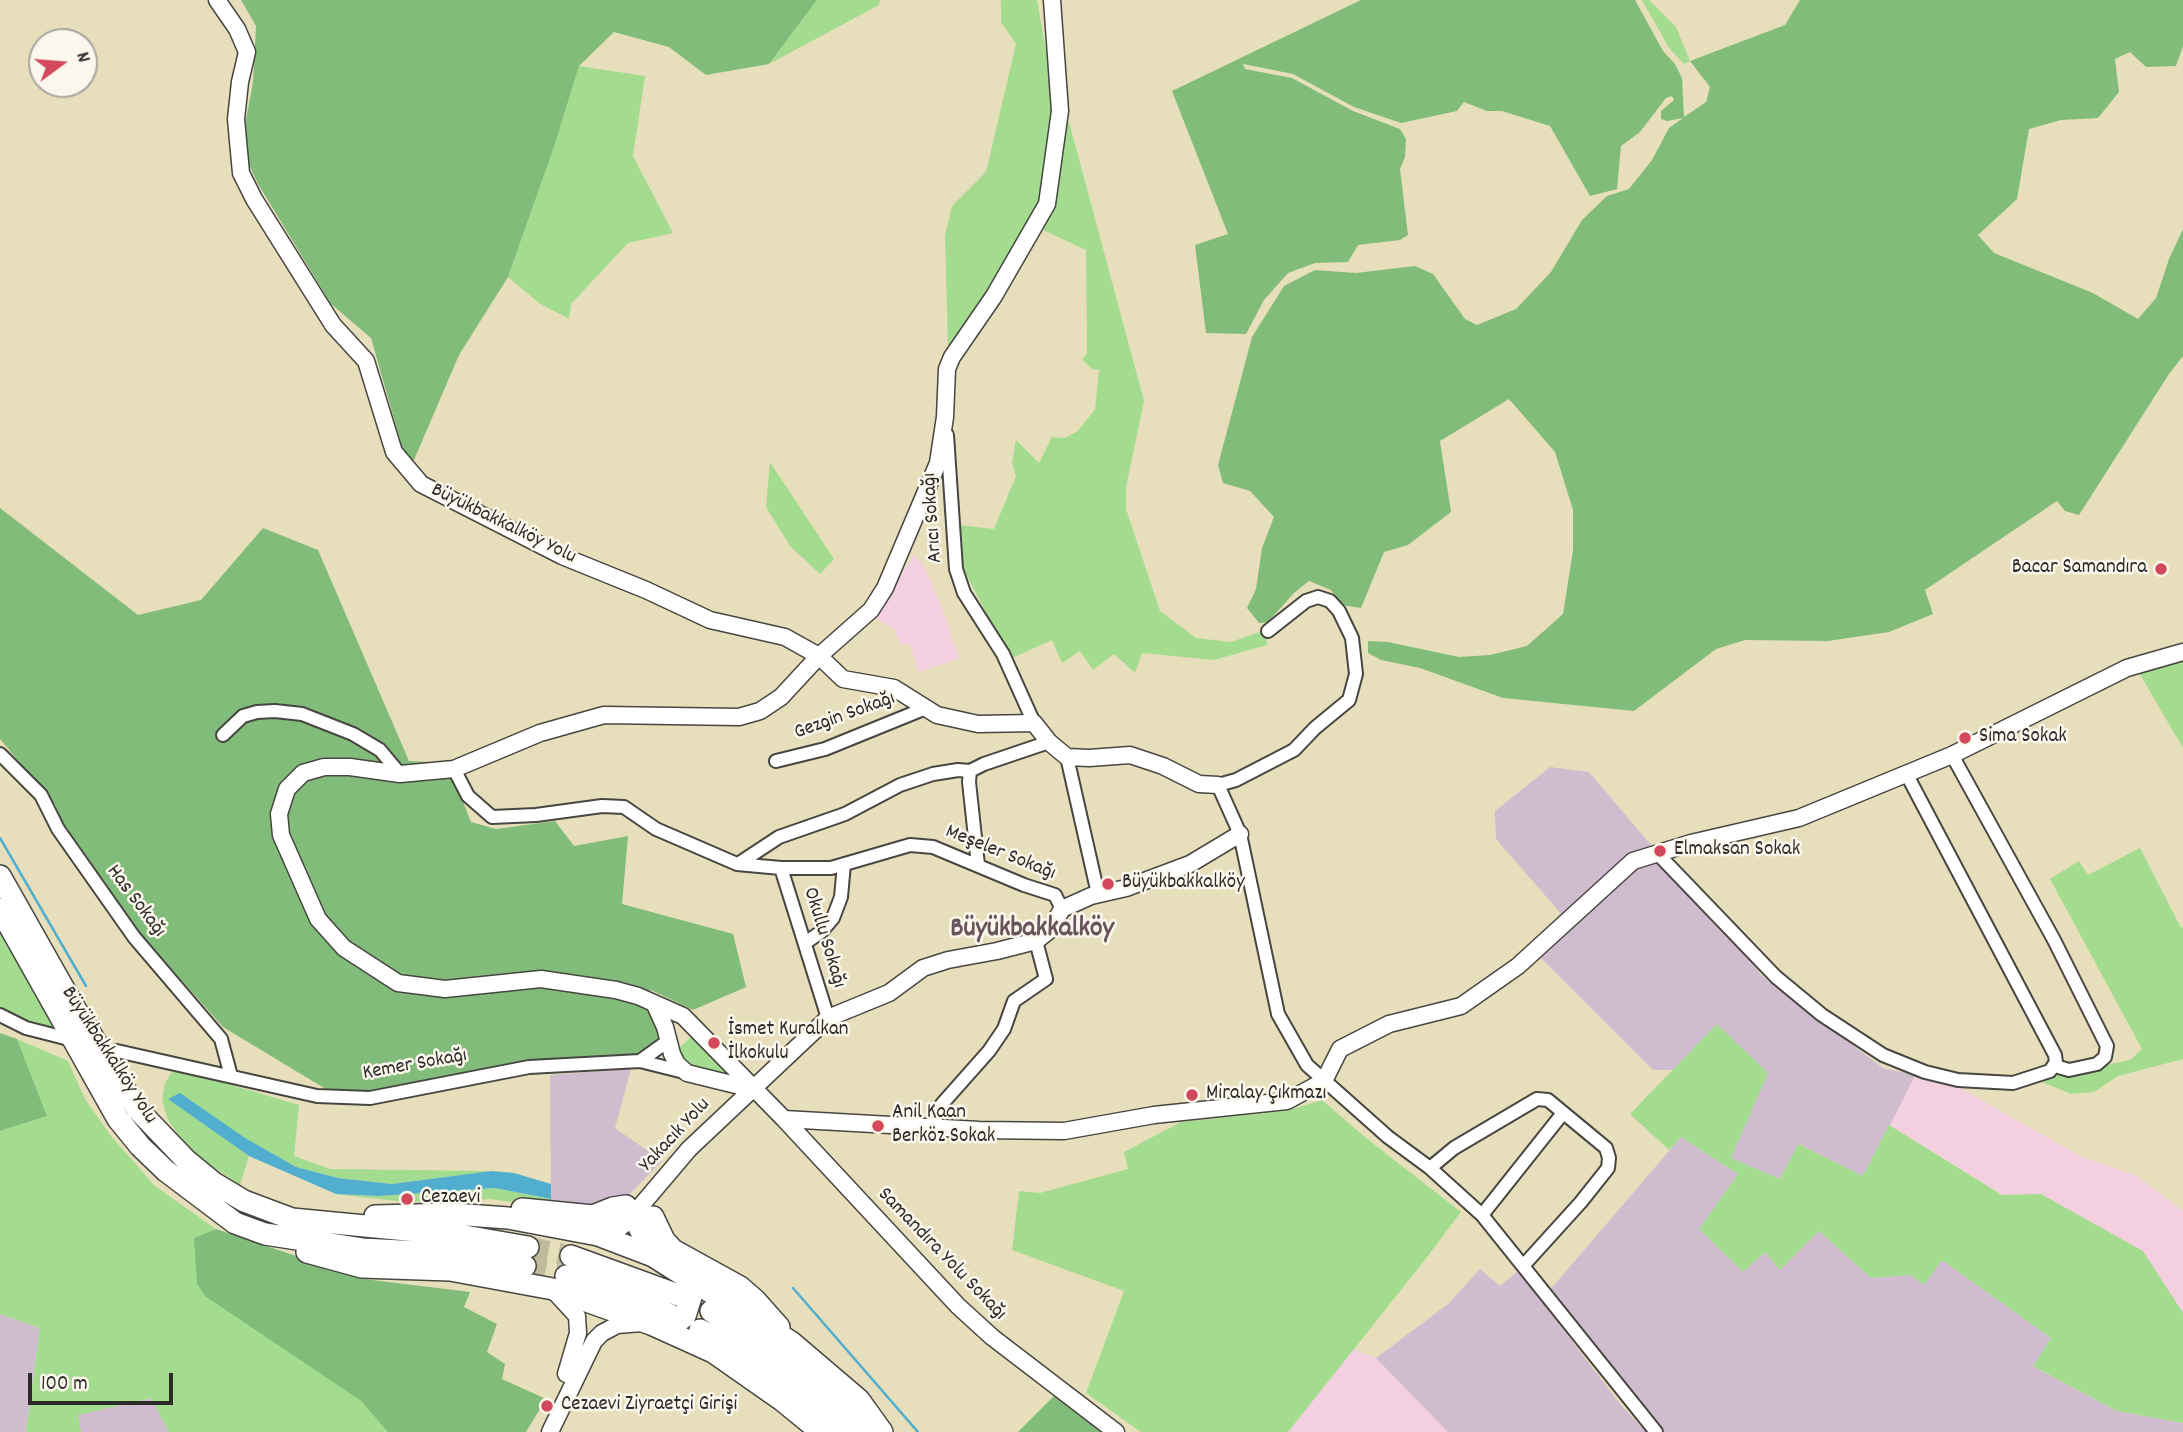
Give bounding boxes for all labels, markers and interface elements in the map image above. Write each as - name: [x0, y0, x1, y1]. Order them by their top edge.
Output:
- north arrow: [28, 28, 98, 98]
- text: N: [67, 49, 96, 66]
- street label: Arıcı Sokağı: [918, 472, 950, 564]
- street label: Büyükbakkalköy Yolu: [426, 479, 580, 571]
- place label: Bacar Samandıra: [2012, 556, 2147, 582]
- marker: Bacar Samandıra: [2153, 561, 2169, 577]
- street label: Gezgin Sokağı: [791, 687, 899, 747]
- place label: Sima Sokak: [1979, 725, 2067, 751]
- marker: Sima Sokak: [1957, 730, 1973, 746]
- street label: Meşeler Sokağı: [941, 820, 1059, 888]
- place label: Elmaksan Sokak: [1674, 838, 1800, 864]
- marker: Elmaksan Sokak: [1652, 843, 1668, 859]
- street label: Has Sokağı: [100, 861, 170, 943]
- place label: Büyükbakkalköy: [1122, 871, 1245, 897]
- marker: Büyükbakkalköy: [1100, 876, 1116, 892]
- street label: Okullu Sokağı: [796, 885, 850, 991]
- district label: Büyükbakkalköy: [950, 914, 1114, 948]
- street label: Büyükbakkalköy Yolu: [54, 983, 162, 1129]
- place label: İsmet Kuralkan İlkokulu: [728, 1018, 848, 1068]
- marker: İsmet Kuralkan İlkokulu: [706, 1035, 722, 1051]
- street label: Kemer Sokağı: [361, 1044, 469, 1088]
- place label: Miralay Çıkmazı: [1206, 1082, 1326, 1108]
- marker: Miralay Çıkmazı: [1184, 1087, 1200, 1103]
- street label: Yakacık Yolu: [635, 1093, 717, 1179]
- place label: Anil Kaan Berköz Sokak: [892, 1101, 995, 1151]
- marker: Anil Kaan Berköz Sokak: [870, 1118, 886, 1134]
- street label: Samandıra Yolu Sokağı: [871, 1183, 1011, 1327]
- place label: Cezaevi: [421, 1186, 480, 1212]
- marker: Cezaevi: [399, 1191, 415, 1207]
- scale bar: [32, 1358, 177, 1402]
- text: 100 m: [41, 1370, 88, 1400]
- place label: Cezaevi Ziyraetçi Girişi: [561, 1393, 737, 1419]
- marker: Cezaevi Ziyraetçi Girişi: [539, 1398, 555, 1414]

